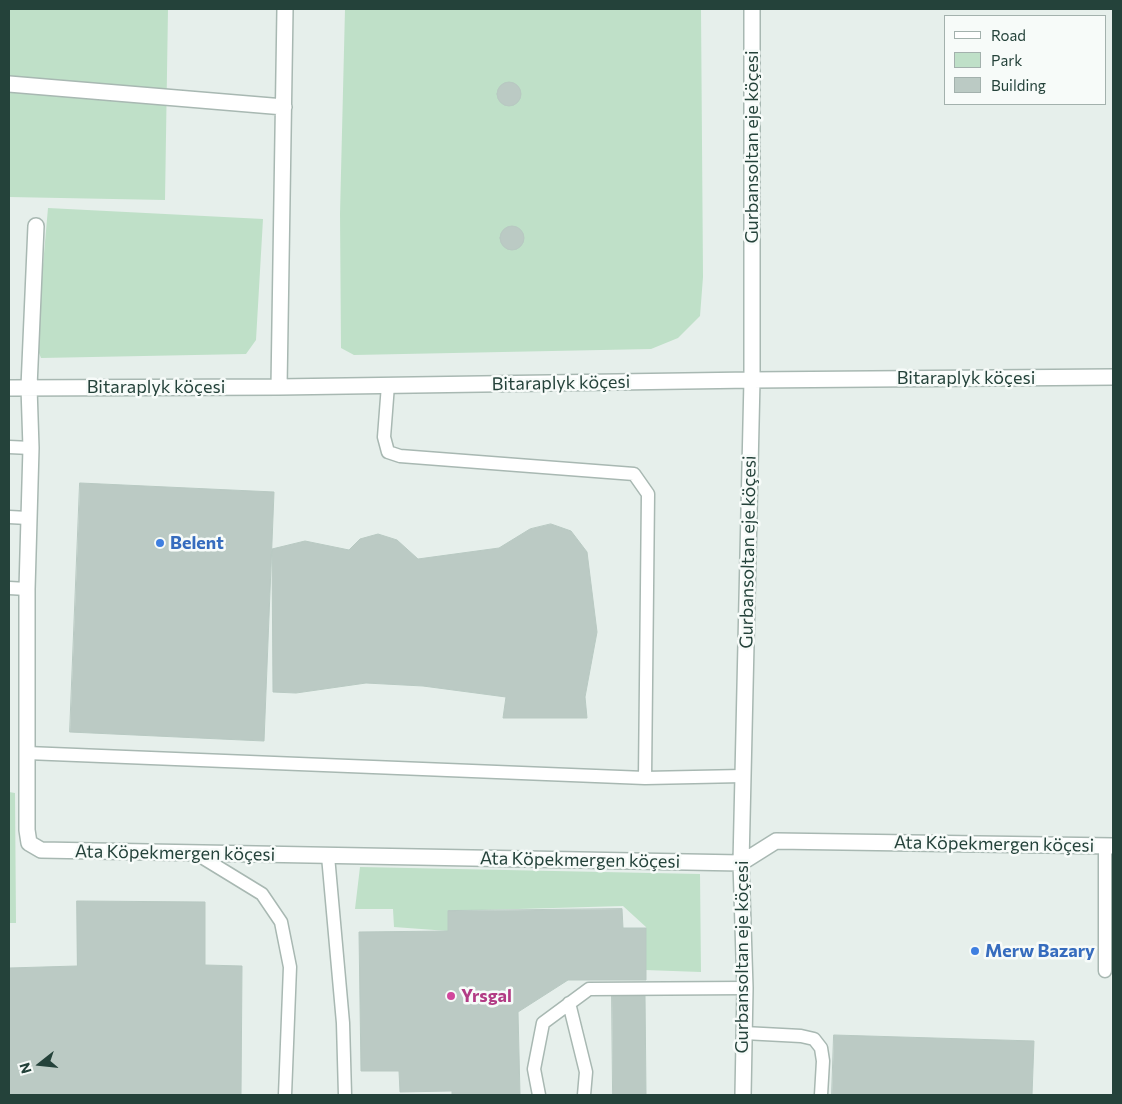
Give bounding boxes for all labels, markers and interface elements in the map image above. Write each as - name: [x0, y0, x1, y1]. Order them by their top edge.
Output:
- legend: [944, 15, 1107, 105]
- text: Road: [991, 26, 1026, 44]
- street label: Gurbansoltan eje köçesi: [741, 50, 763, 244]
- text: Park: [991, 51, 1022, 69]
- text: Building: [991, 76, 1046, 94]
- street label: Bitaraplyk köçesi: [897, 367, 1035, 389]
- street label: Bitaraplyk köçesi: [492, 371, 630, 395]
- street label: Bitaraplyk köçesi: [87, 376, 225, 398]
- street label: Gurbansoltan eje köçesi: [736, 455, 760, 649]
- place label: Belent: [170, 532, 224, 554]
- marker: Belent: [154, 537, 166, 549]
- street label: Ata Köpekmergen köçesi: [894, 831, 1094, 857]
- street label: Ata Köpekmergen köçesi: [75, 840, 275, 866]
- street label: Ata Köpekmergen köçesi: [480, 847, 680, 873]
- street label: Gurbansoltan eje köçesi: [731, 860, 753, 1054]
- place label: Merw Bazary: [985, 940, 1095, 962]
- marker: Merw Bazary: [969, 945, 981, 957]
- place label: Yrsgal: [461, 985, 512, 1007]
- marker: Yrsgal: [445, 990, 457, 1002]
- north arrow: [15, 1039, 65, 1089]
- text: N: [15, 1061, 35, 1076]

